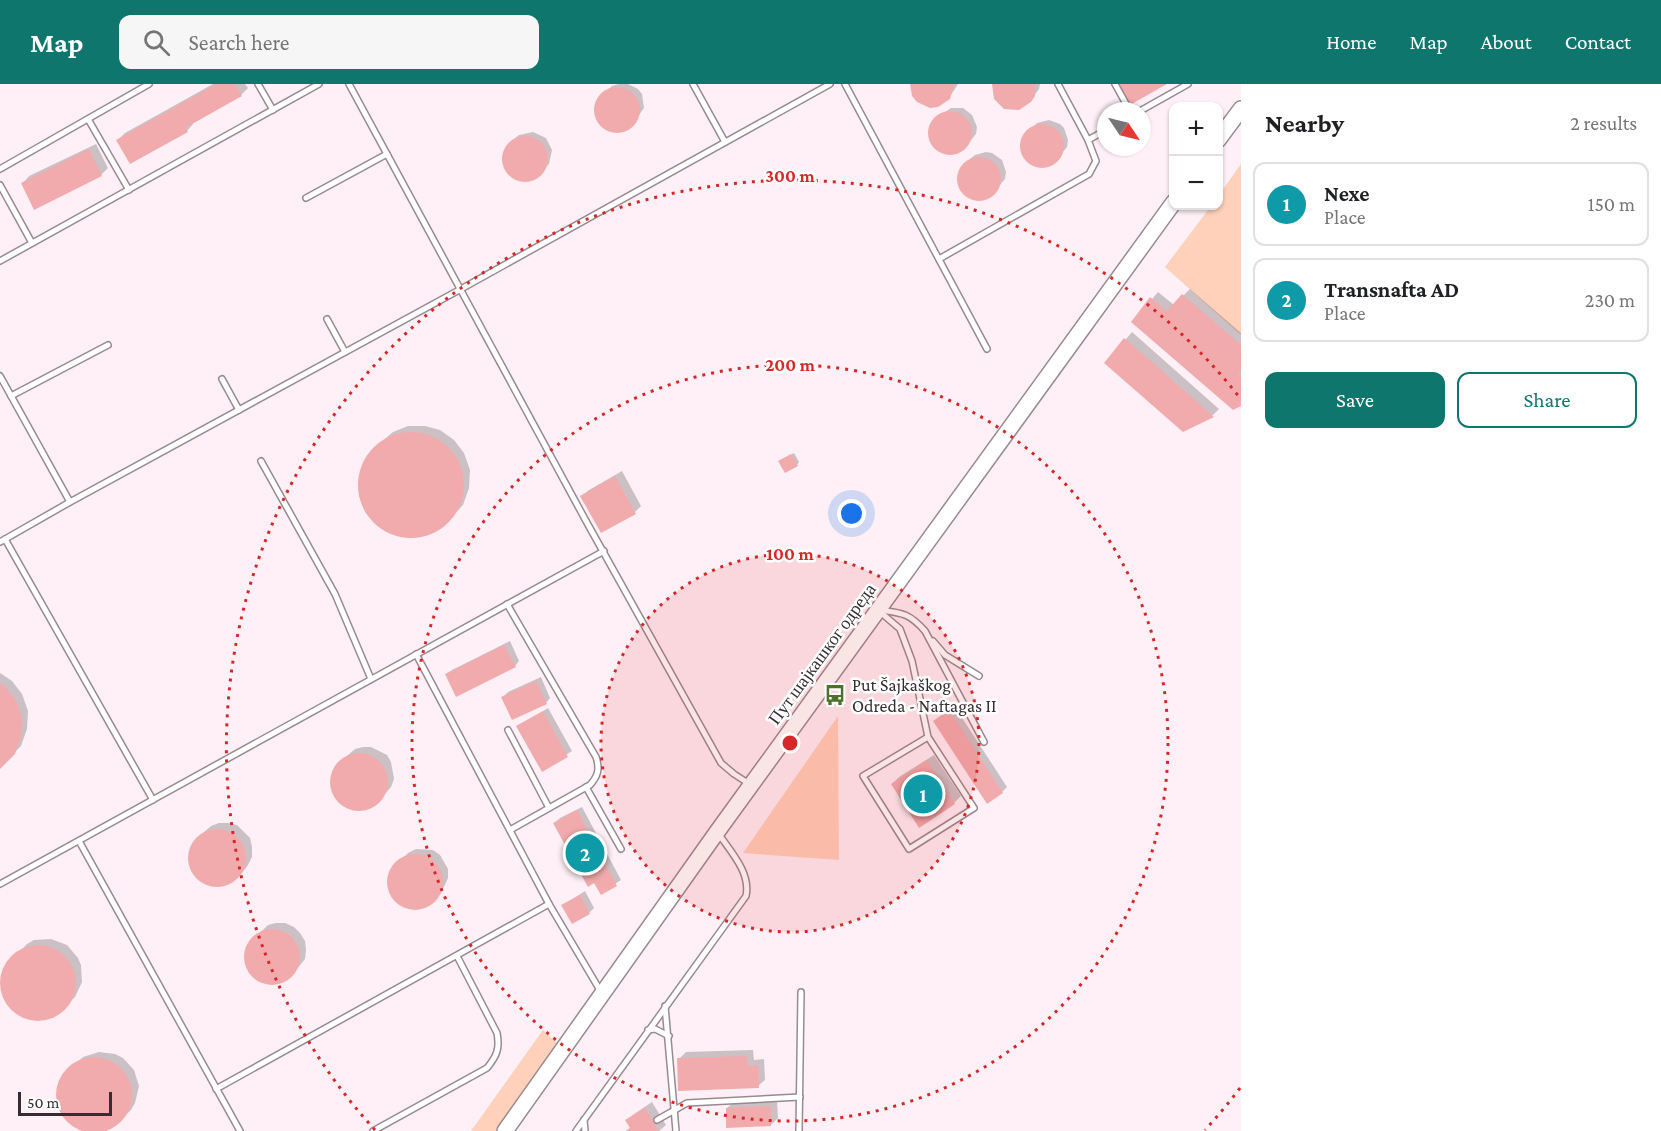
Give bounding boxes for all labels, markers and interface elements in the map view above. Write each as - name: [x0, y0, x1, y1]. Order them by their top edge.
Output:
- search box: [119, 15, 539, 69]
- icon: search: [140, 26, 173, 59]
- text: Map: [30, 27, 83, 58]
- text: Search here: [188, 30, 289, 55]
- text: Home: [1326, 30, 1376, 54]
- text: Map: [1409, 30, 1448, 54]
- text: About: [1481, 30, 1532, 54]
- text: Contact: [1565, 30, 1631, 54]
- north arrow: [1097, 102, 1151, 156]
- map controls: [1169, 102, 1223, 210]
- button: +: [1169, 102, 1223, 156]
- text: Nearby: [1265, 109, 1344, 138]
- text: 2 results: [1570, 112, 1637, 134]
- button: −: [1169, 156, 1223, 210]
- text: 300 m: [765, 166, 815, 186]
- text: Nexe: [1324, 181, 1370, 206]
- text: 1: [1283, 193, 1290, 215]
- text: 150 m: [1588, 193, 1635, 215]
- text: Place: [1324, 206, 1366, 228]
- text: Transnafta AD: [1324, 277, 1459, 302]
- text: 2: [1281, 289, 1292, 311]
- text: 230 m: [1585, 289, 1635, 311]
- text: Place: [1324, 302, 1366, 324]
- text: 200 m: [765, 355, 816, 375]
- button: Save: [1265, 372, 1445, 428]
- button: Share: [1457, 372, 1637, 428]
- your location: [837, 499, 866, 528]
- text: 100 m: [766, 544, 814, 564]
- street label: Пут шајкашког одреда: [764, 580, 880, 728]
- place label: Put Šajkaškog Odreda - Naftagas II: [852, 675, 996, 716]
- bus stop icon: Put Šajkaškog Odreda - Naftagas II: [823, 683, 847, 707]
- centre of rings: [780, 733, 800, 753]
- pin: 1: [904, 772, 942, 816]
- pin: 2: [566, 830, 604, 876]
- scale bar: [18, 1089, 112, 1116]
- text: 50 m: [27, 1094, 59, 1111]

